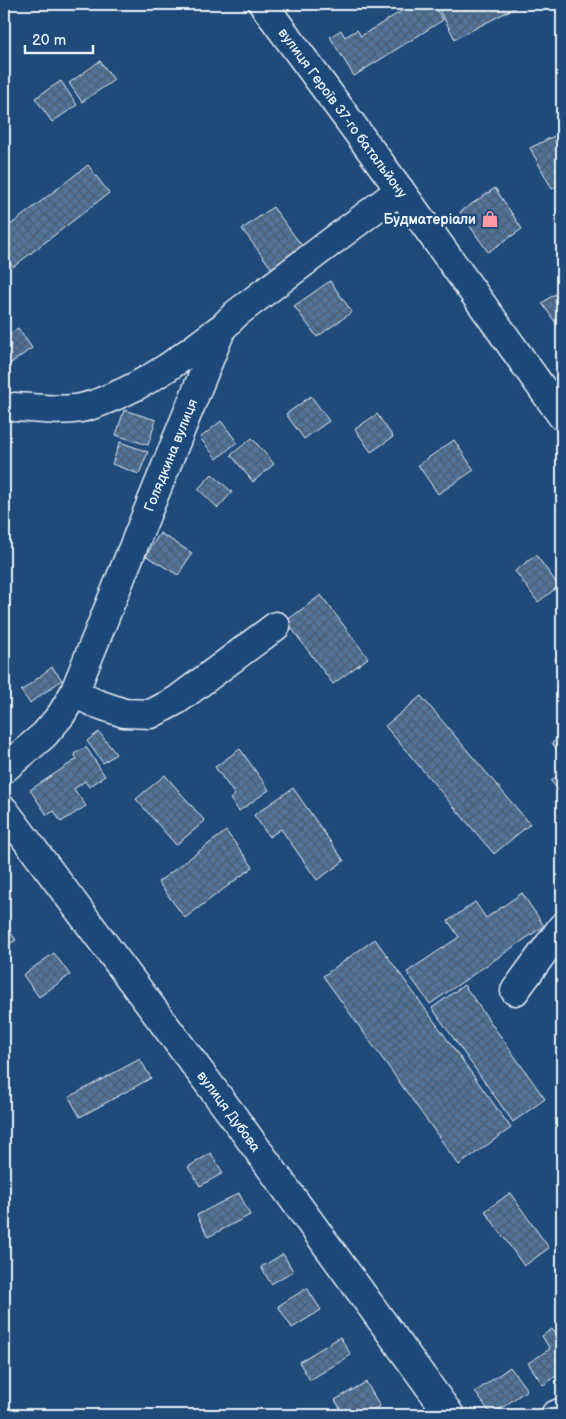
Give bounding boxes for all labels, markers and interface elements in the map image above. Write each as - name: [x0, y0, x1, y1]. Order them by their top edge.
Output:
- scale bar: [25, 22, 92, 54]
- street label: вулиця Героїв 37-го батальйону: [275, 25, 411, 201]
- text: 20 m: [32, 31, 66, 50]
- shop icon: Будматеріали: [480, 209, 500, 229]
- place label: Будматеріали: [383, 211, 476, 228]
- street label: Голядкина вулиця: [140, 396, 201, 514]
- street label: вулиця Дубова: [194, 1067, 265, 1156]

